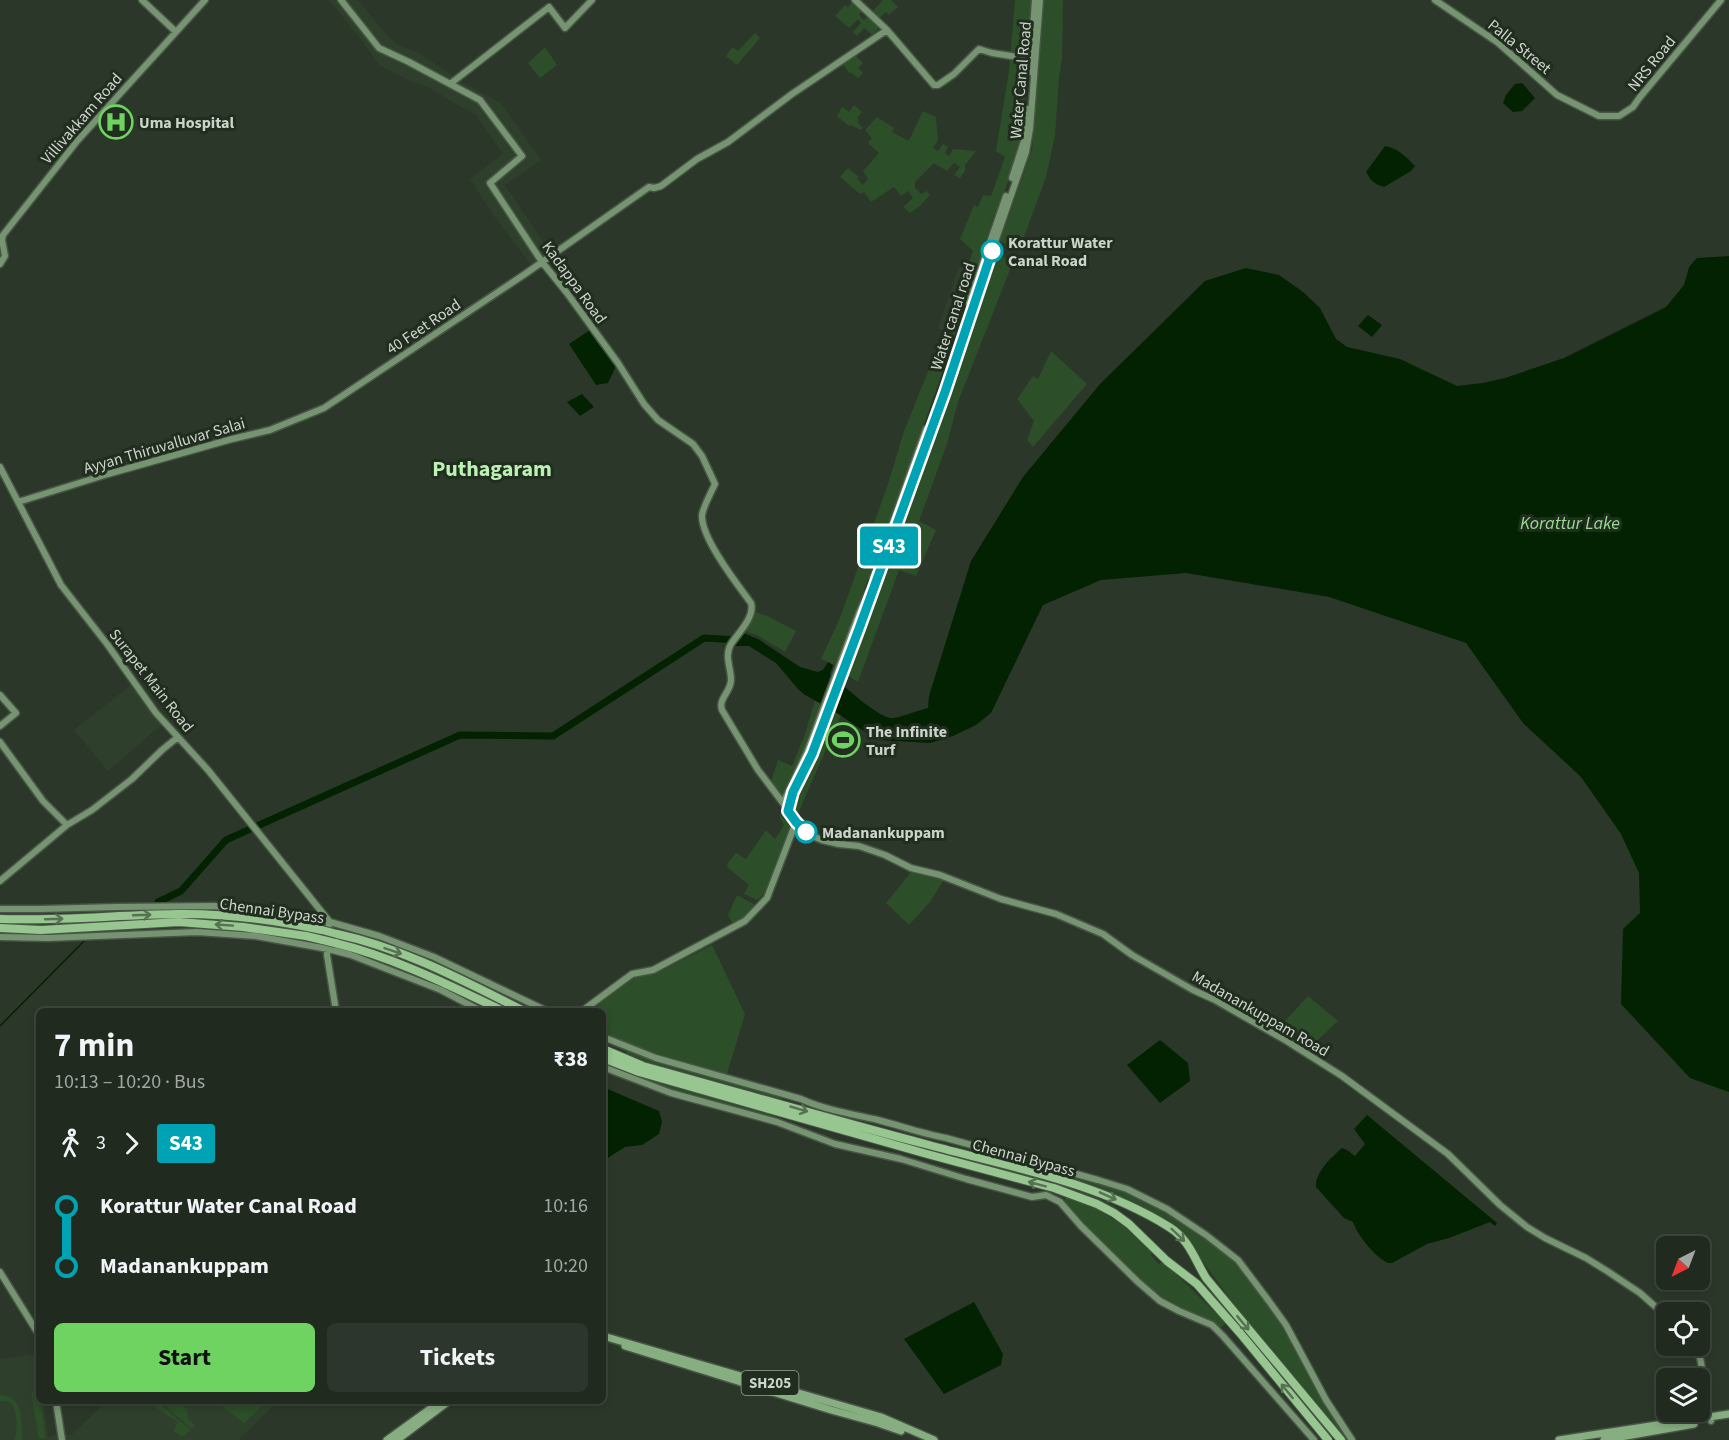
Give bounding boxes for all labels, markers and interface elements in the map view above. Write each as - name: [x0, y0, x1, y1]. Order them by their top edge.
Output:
- street label: Palla Street: [1483, 14, 1556, 80]
- street label: Water Canal Road: [1005, 21, 1037, 140]
- street label: NRS Road: [1623, 31, 1681, 96]
- street label: Villivakkam Road: [36, 68, 127, 169]
- hospital icon: Uma Hospital: [98, 104, 134, 140]
- place label: Uma Hospital: [139, 112, 234, 134]
- place label: Korattur Water Canal Road: [1008, 232, 1113, 272]
- street label: Kadappa Road: [537, 237, 612, 328]
- marker: Korattur Water Canal Road: [981, 240, 1003, 262]
- street label: Water canal road: [925, 260, 981, 373]
- street label: 40 Feet Road: [382, 294, 465, 360]
- street label: Ayyan Thiruvalluvar Salai: [81, 412, 248, 480]
- district label: Puthagaram: [432, 453, 552, 485]
- water label: Korattur Lake: [1520, 511, 1620, 536]
- line badge: S43: [854, 526, 924, 566]
- text: S43: [872, 531, 906, 561]
- street label: Surapet Main Road: [104, 624, 199, 737]
- place label: The Infinite Turf: [866, 721, 947, 761]
- sports icon: The Infinite Turf: [825, 722, 861, 758]
- marker: Madanankuppam: [795, 821, 817, 843]
- place label: Madanankuppam: [822, 822, 945, 844]
- street label: Chennai Bypass: [218, 893, 326, 929]
- one-way arrow: [132, 910, 152, 921]
- one-way arrow: [43, 914, 63, 925]
- one-way arrow: [214, 920, 234, 931]
- one-way arrow: [383, 947, 402, 958]
- street label: Madanankuppam Road: [1188, 966, 1333, 1062]
- text: 7 min: [54, 1022, 134, 1069]
- text: ₹38: [553, 1043, 588, 1075]
- text: 10:13 – 10:20 · Bus: [54, 1068, 205, 1096]
- one-way arrow: [789, 1104, 808, 1115]
- icon: walk: [54, 1127, 87, 1160]
- icon: forward: [115, 1127, 148, 1160]
- text: S43: [169, 1128, 203, 1158]
- text: 3: [96, 1129, 106, 1157]
- street label: Chennai Bypass: [970, 1134, 1078, 1182]
- one-way arrow: [1028, 1178, 1047, 1189]
- text: Korattur Water Canal Road: [100, 1190, 357, 1222]
- one-way arrow: [1099, 1191, 1117, 1202]
- text: 10:16: [543, 1192, 588, 1220]
- one-way arrow: [1171, 1228, 1186, 1242]
- north arrow: [1656, 1236, 1710, 1290]
- map controls: [1656, 1236, 1710, 1422]
- text: Madanankuppam: [100, 1250, 269, 1282]
- text: 10:20: [543, 1252, 588, 1280]
- button: locate: [1656, 1302, 1710, 1356]
- one-way arrow: [1237, 1315, 1250, 1331]
- button: Start: [54, 1323, 315, 1392]
- button: Tickets: [327, 1323, 588, 1392]
- button: layers: [1656, 1368, 1710, 1422]
- road number: SH205: [742, 1371, 798, 1395]
- one-way arrow: [1281, 1383, 1294, 1399]

